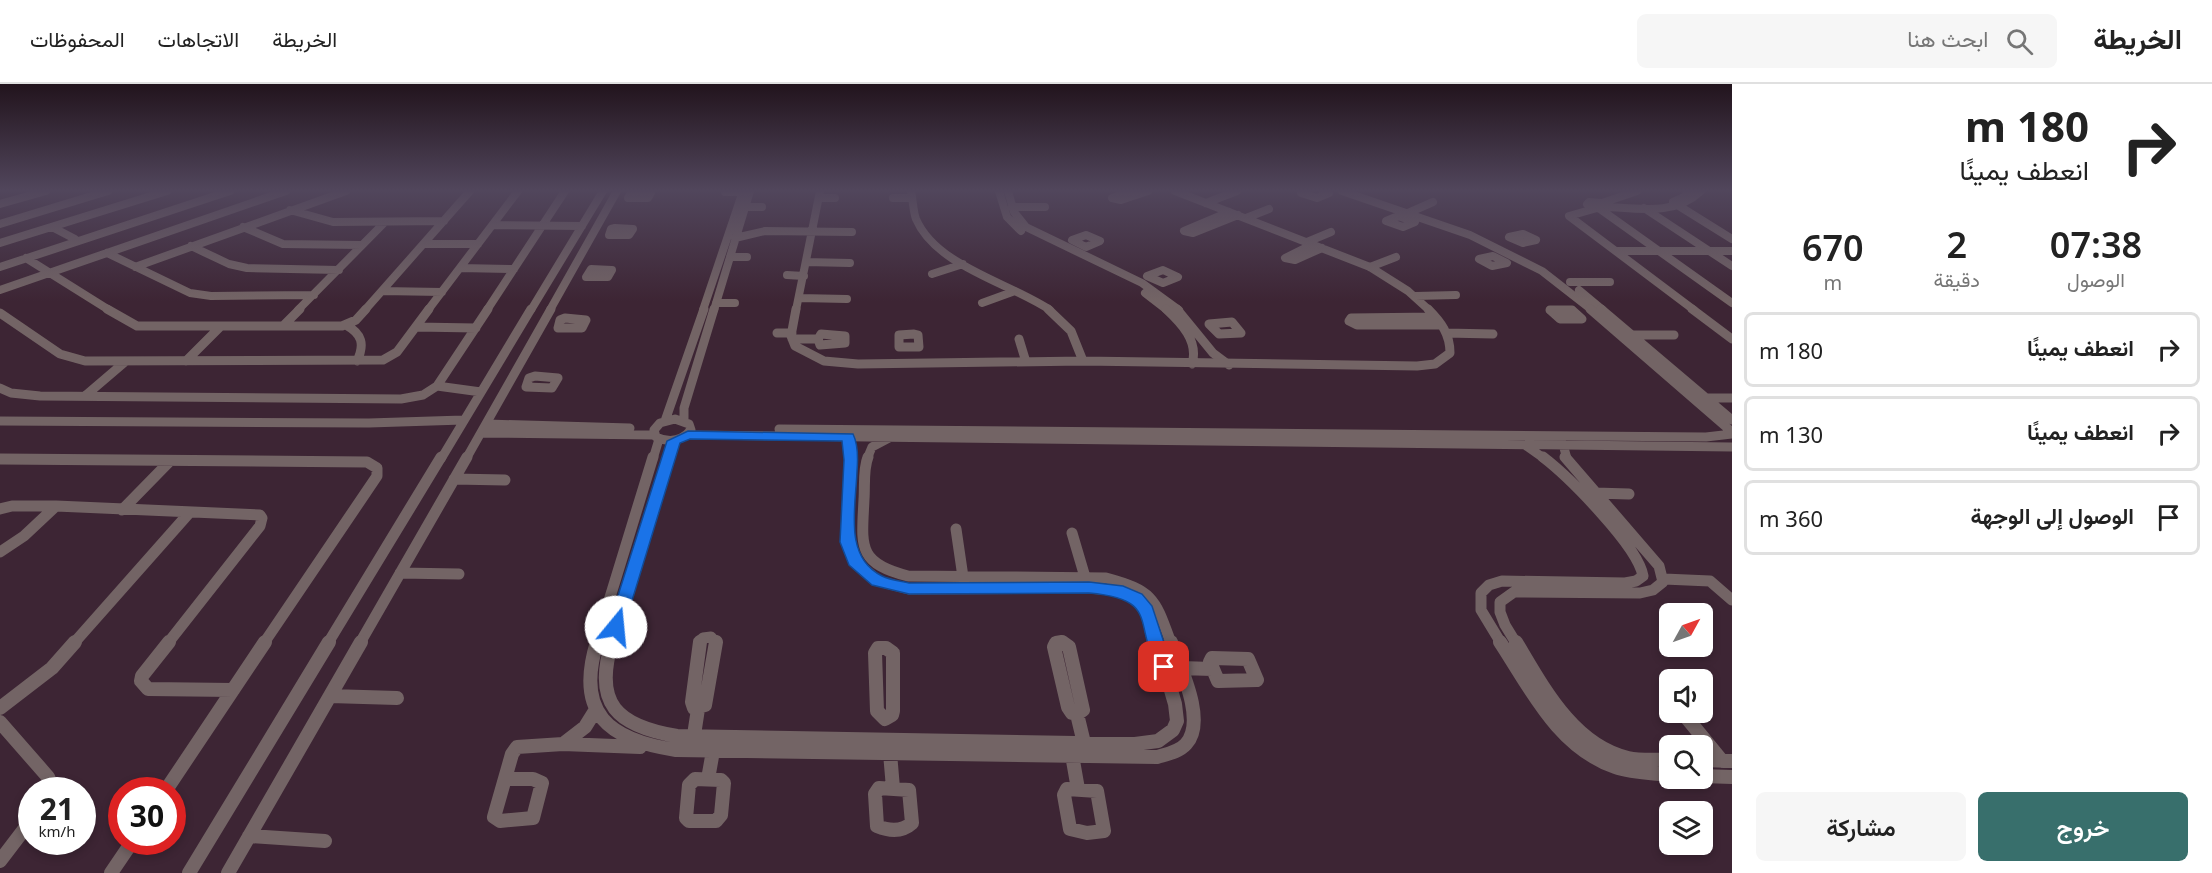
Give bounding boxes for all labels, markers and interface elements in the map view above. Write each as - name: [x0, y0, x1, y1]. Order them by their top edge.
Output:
- search box: [1637, 14, 2057, 68]
- text: الخريطة: [2093, 19, 2182, 57]
- text: ابحث هنا: [1907, 23, 1988, 53]
- text: المحفوظات: [30, 25, 125, 53]
- text: الاتجاهات: [158, 25, 239, 53]
- text: الخريطة: [272, 25, 337, 53]
- icon: search: [2003, 25, 2036, 58]
- text: 180 m: [1965, 97, 2089, 154]
- icon: right: [2110, 108, 2188, 186]
- text: انعطف يمينًا: [1959, 151, 2089, 188]
- text: 2: [1946, 220, 1967, 269]
- text: 07:38: [2050, 220, 2142, 269]
- text: 670: [1802, 223, 1864, 272]
- text: دقيقة: [1934, 266, 1980, 293]
- text: الوصول: [2067, 266, 2125, 293]
- text: m: [1823, 269, 1842, 296]
- text: انعطف يمينًا: [2027, 332, 2134, 362]
- icon: right: [2152, 333, 2185, 366]
- text: 180 m: [1759, 335, 1823, 365]
- text: انعطف يمينًا: [2027, 416, 2134, 446]
- icon: right: [2152, 417, 2185, 450]
- text: 130 m: [1759, 419, 1823, 449]
- text: الوصول إلى الوجهة: [1970, 500, 2134, 530]
- icon: arrive: [2152, 501, 2185, 534]
- text: 360 m: [1759, 503, 1823, 533]
- position arrow: [584, 595, 648, 659]
- north arrow: [1659, 603, 1713, 657]
- map controls: [1659, 603, 1713, 855]
- pin: [1138, 641, 1189, 692]
- icon: arrive: [1147, 650, 1180, 683]
- button: sound: [1659, 669, 1713, 723]
- button: search: [1659, 735, 1713, 789]
- speed limit sign: 30: [108, 777, 186, 855]
- text: 21: [40, 788, 74, 829]
- button: مشاركة: [1756, 792, 1966, 861]
- button: خروج: [1978, 792, 2188, 861]
- button: layers: [1659, 801, 1713, 855]
- text: km/h: [39, 821, 75, 841]

